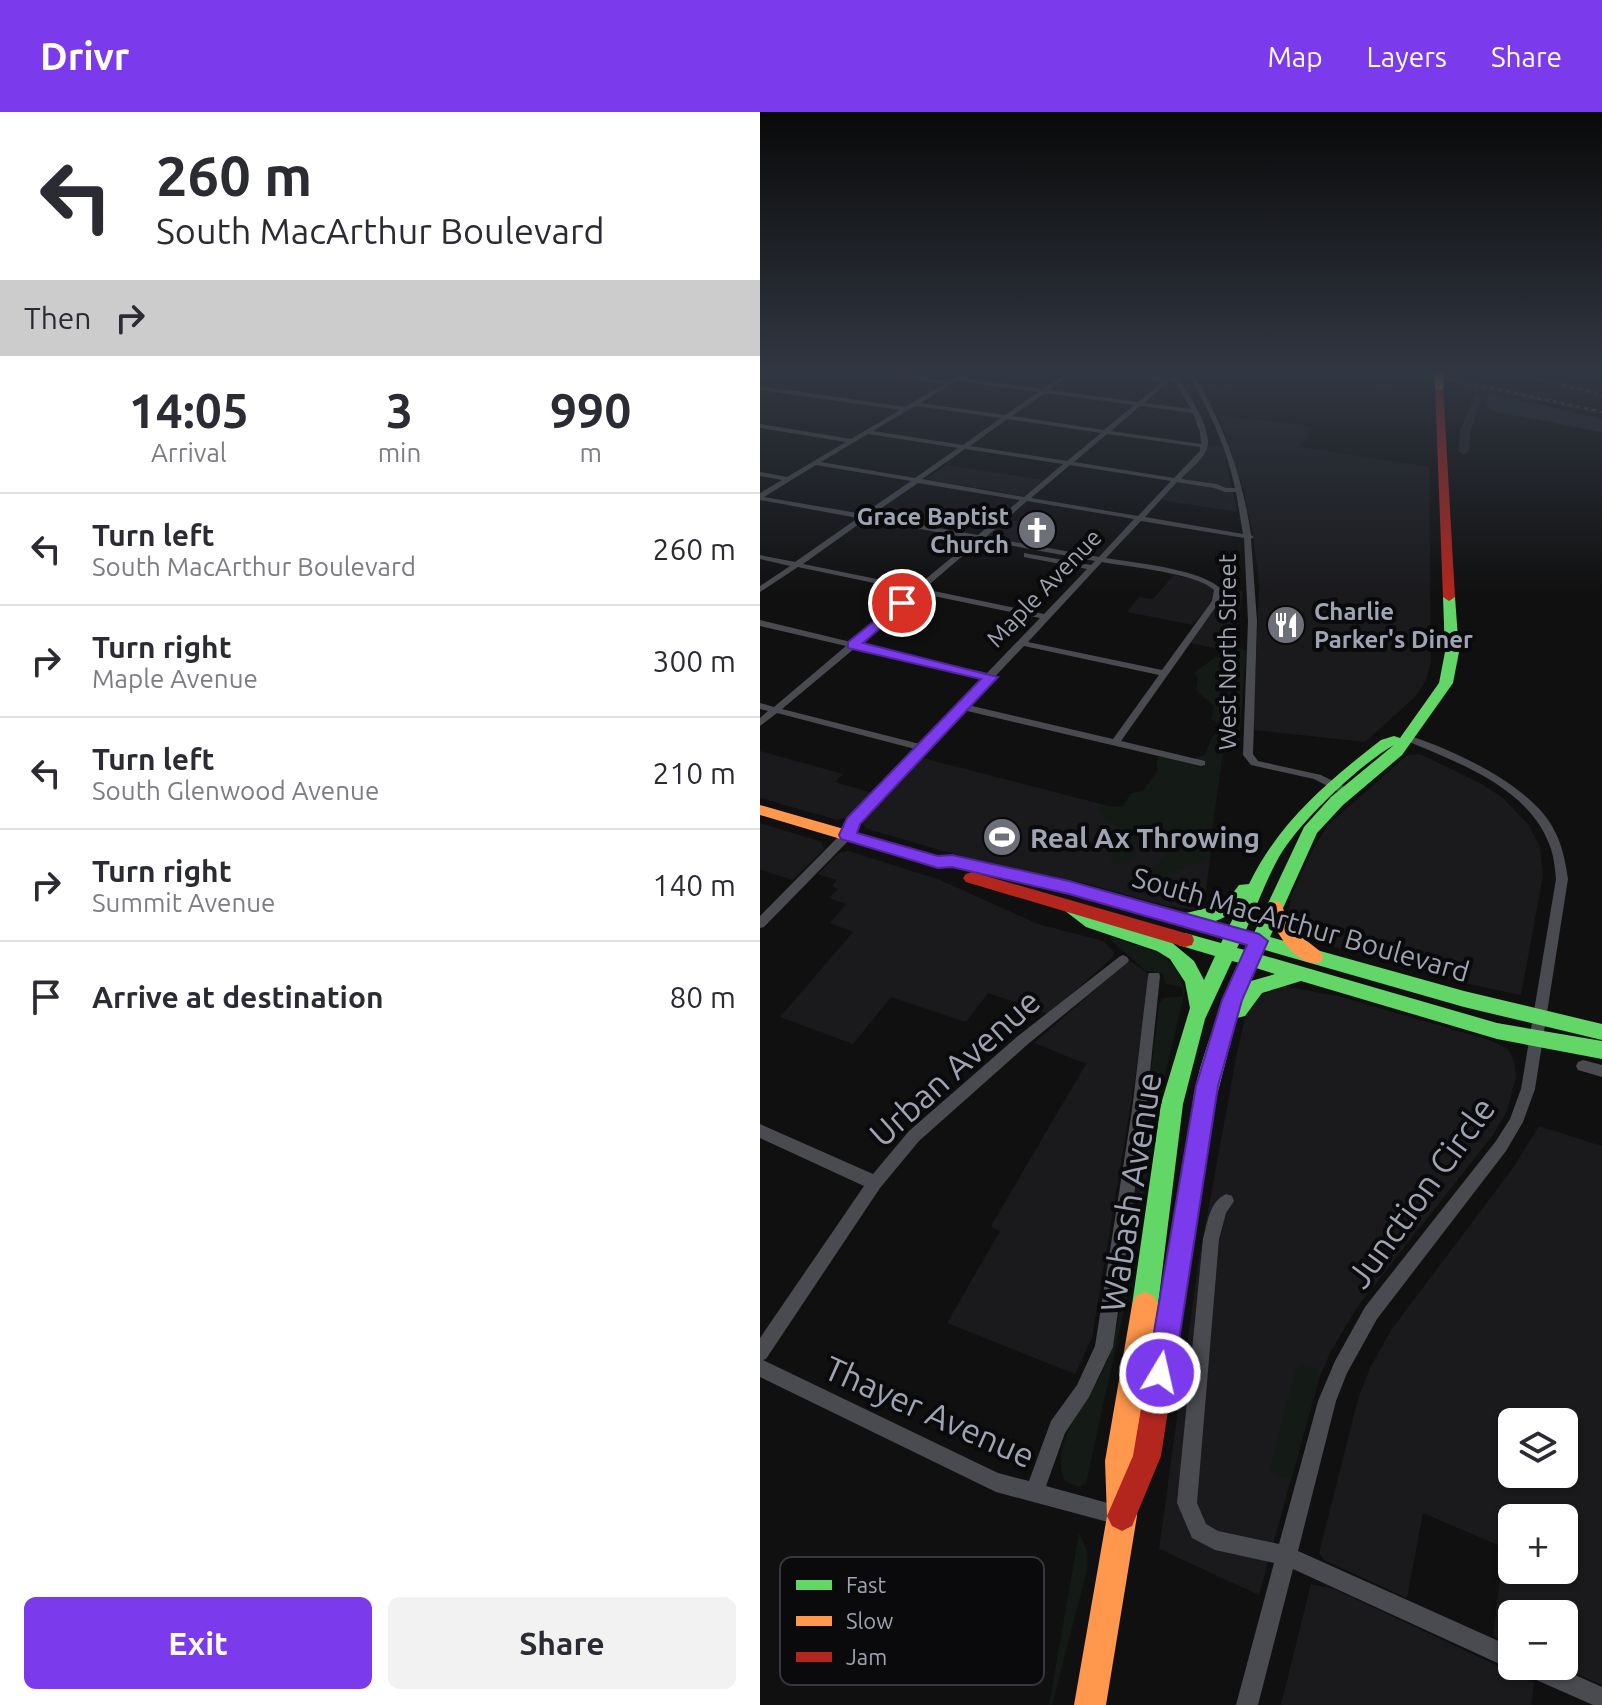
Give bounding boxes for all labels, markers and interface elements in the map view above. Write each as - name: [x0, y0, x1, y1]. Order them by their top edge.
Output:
- text: Drivr: [40, 35, 129, 77]
- text: Map: [1267, 41, 1323, 72]
- text: Layers: [1367, 41, 1447, 72]
- text: Share: [1491, 41, 1562, 72]
- icon: left: [24, 144, 128, 248]
- text: 260 m: [156, 144, 312, 207]
- text: South MacArthur Boulevard: [156, 210, 605, 251]
- icon: right: [108, 296, 152, 340]
- text: Then: [24, 301, 92, 335]
- text: 14:05: [129, 383, 249, 437]
- text: 3: [386, 383, 413, 437]
- text: 990: [550, 383, 631, 437]
- text: Arrival: [151, 438, 227, 467]
- text: min: [378, 438, 421, 467]
- text: m: [579, 438, 602, 467]
- place label: Grace Baptist Church: [857, 503, 1009, 558]
- church icon: Grace Baptist Church: [1016, 509, 1058, 551]
- text: Turn left: [92, 518, 214, 552]
- street label: Maple Avenue: [981, 524, 1107, 652]
- icon: left: [24, 527, 68, 571]
- text: 260 m: [652, 532, 736, 566]
- text: South MacArthur Boulevard: [92, 552, 416, 581]
- street label: West North Street: [1214, 553, 1241, 750]
- pin: [868, 569, 936, 637]
- icon: arrive: [880, 581, 924, 625]
- place label: Charlie Parker's Diner: [1314, 598, 1473, 653]
- restaurant icon: Charlie Parker's Diner: [1265, 604, 1307, 646]
- text: Turn right: [92, 630, 232, 664]
- icon: right: [24, 639, 68, 683]
- text: 300 m: [652, 644, 736, 678]
- text: Maple Avenue: [92, 664, 258, 693]
- text: Turn left: [92, 742, 214, 776]
- icon: left: [24, 751, 68, 795]
- text: 210 m: [652, 756, 736, 790]
- text: South Glenwood Avenue: [92, 776, 379, 805]
- sports icon: Real Ax Throwing: [981, 816, 1023, 858]
- place label: Real Ax Throwing: [1030, 822, 1260, 853]
- text: Turn right: [92, 854, 232, 888]
- street label: South MacArthur Boulevard: [1129, 861, 1473, 987]
- icon: right: [24, 863, 68, 907]
- text: 140 m: [652, 868, 736, 902]
- text: Summit Avenue: [92, 888, 275, 917]
- icon: arrive: [24, 975, 68, 1019]
- text: Arrive at destination: [92, 980, 384, 1014]
- text: 80 m: [669, 980, 736, 1014]
- street label: Urban Avenue: [861, 981, 1047, 1153]
- street label: Wabash Avenue: [1092, 1069, 1168, 1315]
- street label: Junction Circle: [1338, 1090, 1502, 1294]
- position arrow: [1118, 1331, 1202, 1415]
- street label: Thayer Avenue: [819, 1348, 1041, 1474]
- map controls: [1498, 1408, 1578, 1680]
- button: layers: [1498, 1408, 1578, 1488]
- button: +: [1498, 1504, 1578, 1584]
- legend: [780, 1557, 1044, 1685]
- text: Fast: [846, 1572, 887, 1597]
- button: Exit: [24, 1597, 372, 1689]
- button: Share: [388, 1597, 736, 1689]
- button: −: [1498, 1600, 1578, 1680]
- text: Slow: [846, 1608, 893, 1633]
- text: Jam: [846, 1644, 887, 1669]

